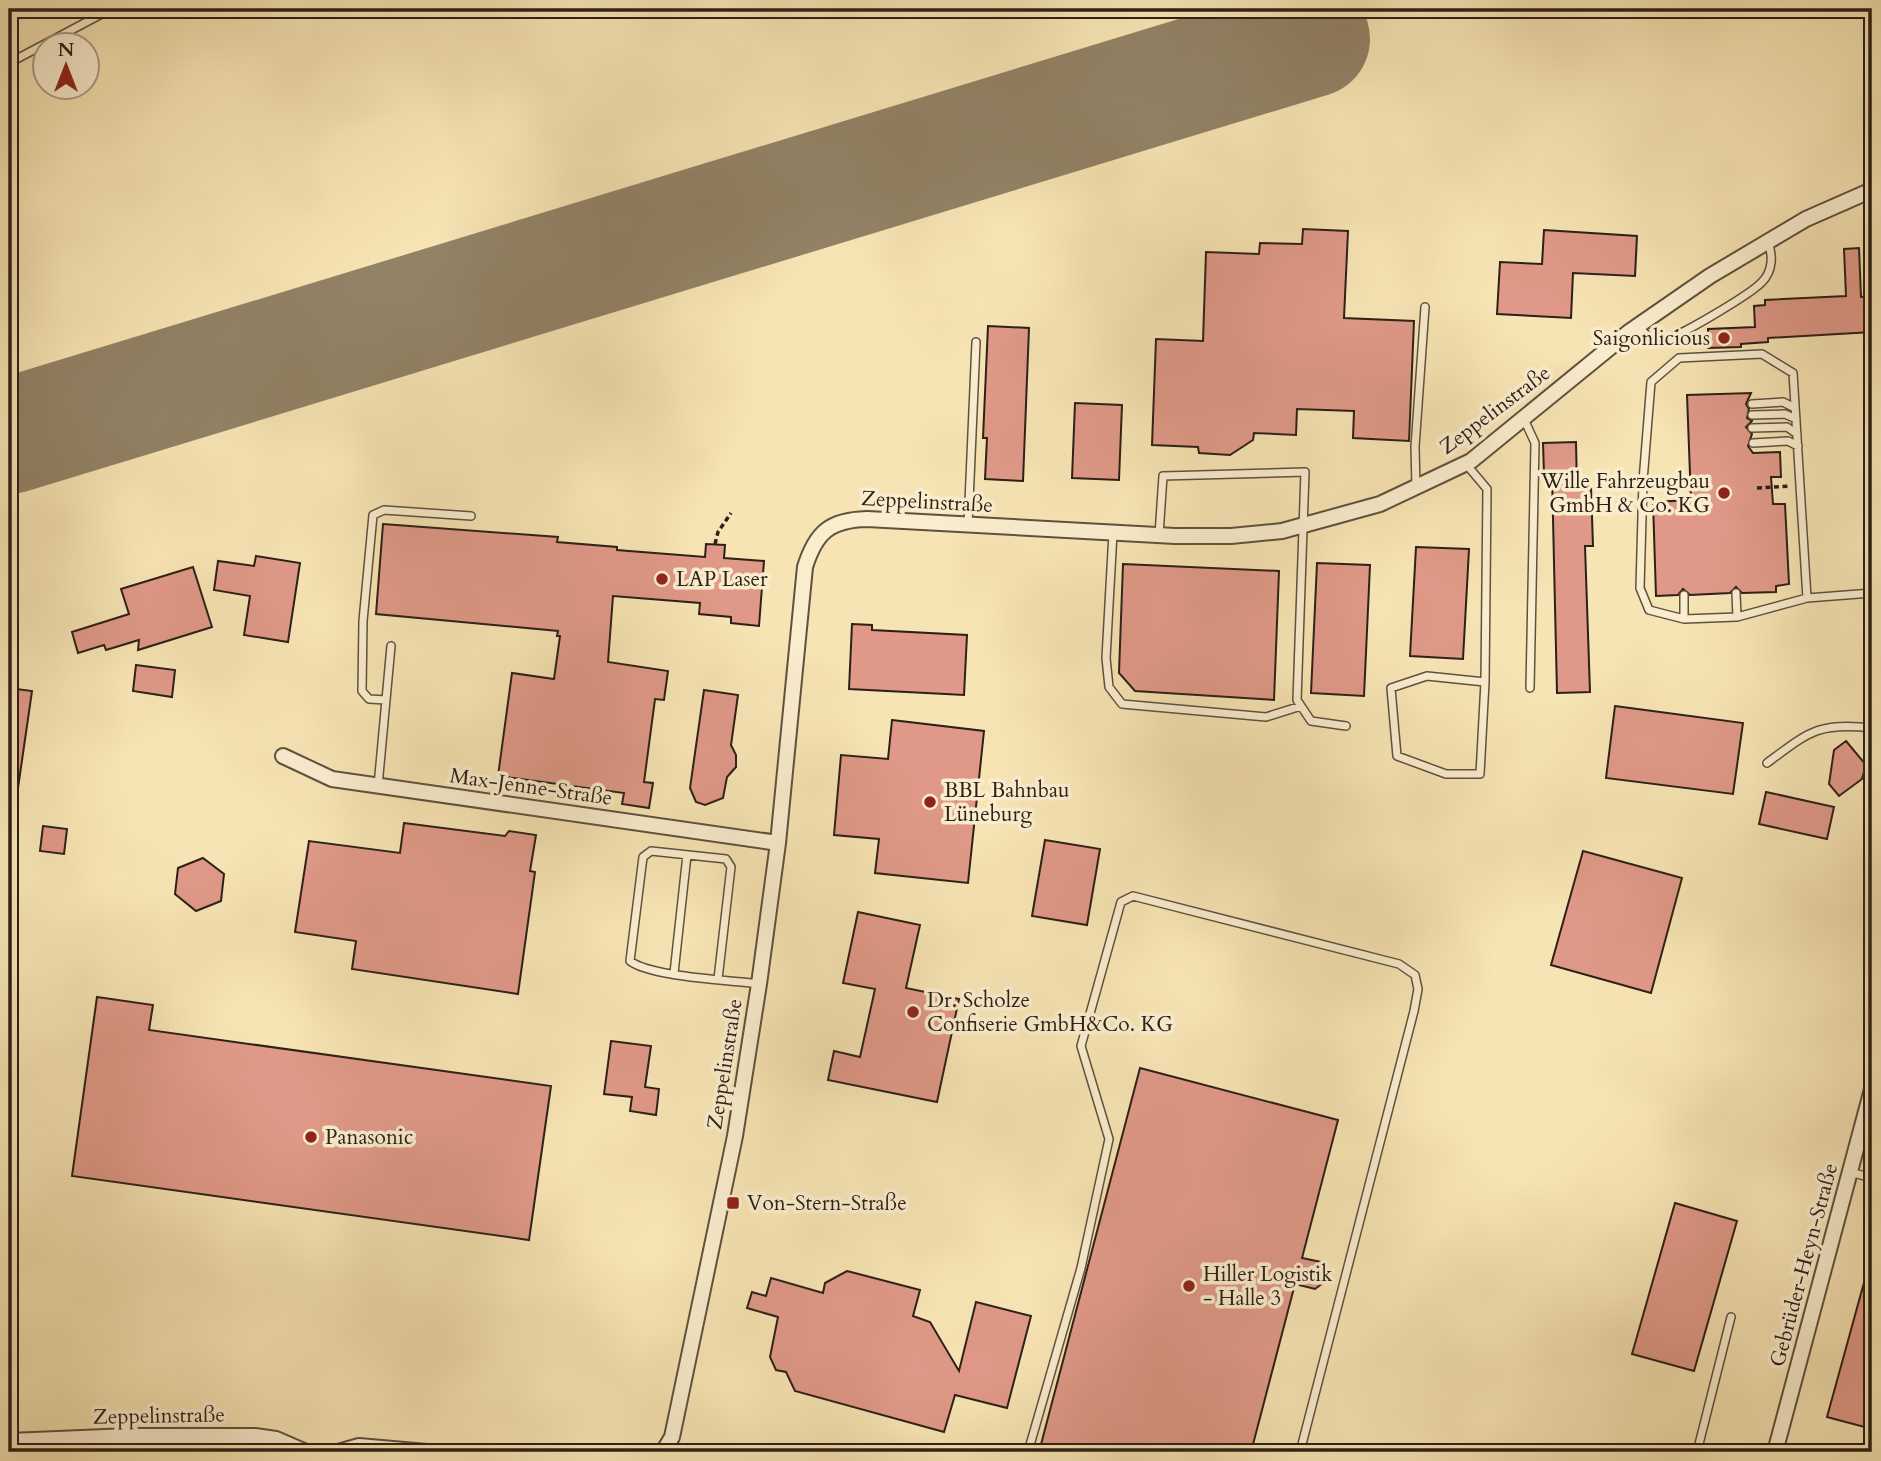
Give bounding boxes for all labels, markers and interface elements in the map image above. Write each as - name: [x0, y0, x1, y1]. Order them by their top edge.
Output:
- north arrow: [32, 32, 102, 102]
- text: N: [58, 37, 75, 63]
- place label: Saigonlicious: [1593, 324, 1710, 353]
- marker: Saigonlicious: [1716, 330, 1732, 346]
- street label: Zeppelinstraße: [1434, 359, 1556, 461]
- place label: Wille Fahrzeugbau GmbH & Co. KG: [1540, 467, 1710, 520]
- street label: Zeppelinstraße: [860, 484, 994, 520]
- marker: Wille Fahrzeugbau GmbH & Co. KG: [1716, 485, 1732, 501]
- place label: LAP Laser: [676, 565, 768, 594]
- marker: LAP Laser: [654, 571, 670, 587]
- street label: Max-Jenne-Straße: [448, 761, 614, 813]
- place label: BBL Bahnbau Lüneburg: [944, 776, 1070, 829]
- marker: BBL Bahnbau Lüneburg: [922, 794, 938, 810]
- place label: Dr. Scholze Confiserie GmbH&Co. KG: [927, 986, 1173, 1039]
- street label: Zeppelinstraße: [700, 997, 750, 1131]
- marker: Dr. Scholze Confiserie GmbH&Co. KG: [905, 1004, 921, 1020]
- place label: Panasonic: [325, 1123, 413, 1152]
- marker: Panasonic: [303, 1129, 319, 1145]
- street label: Gebrüder-Heyn-Straße: [1763, 1160, 1845, 1370]
- place label: Von-Stern-Straße: [747, 1189, 907, 1218]
- marker: Von-Stern-Straße: [725, 1195, 741, 1211]
- place label: Hiller Logistik - Halle 3: [1203, 1260, 1333, 1313]
- marker: Hiller Logistik - Halle 3: [1181, 1278, 1197, 1294]
- street label: Zeppelinstraße: [93, 1400, 225, 1432]

